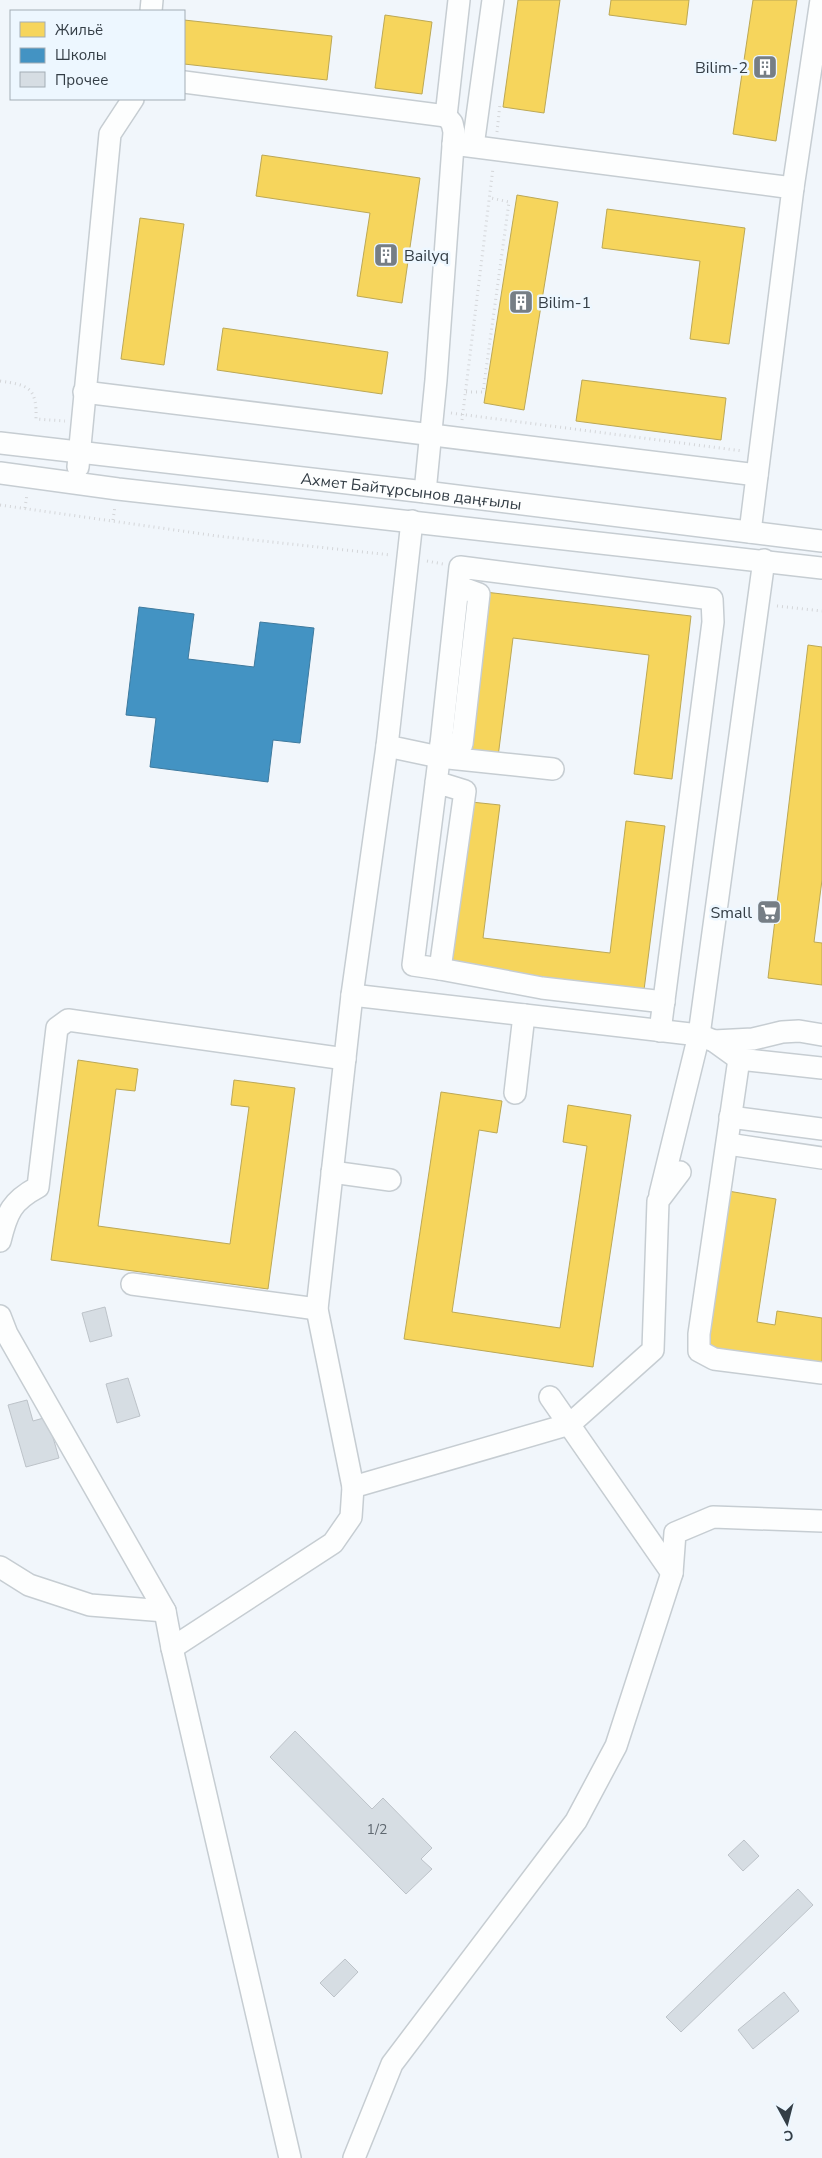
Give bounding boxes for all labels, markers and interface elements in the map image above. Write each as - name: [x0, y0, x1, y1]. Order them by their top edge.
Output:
- legend: [10, 10, 185, 100]
- text: Жильё: [55, 20, 103, 40]
- text: Школы: [55, 45, 107, 65]
- building icon: Bilim-2: [752, 54, 778, 80]
- place label: Bilim-2: [695, 57, 748, 79]
- text: Прочее: [55, 70, 108, 90]
- building icon: Bailyq: [373, 242, 399, 268]
- place label: Bailyq: [404, 245, 449, 267]
- building icon: Bilim-1: [508, 289, 534, 315]
- place label: Bilim-1: [538, 292, 591, 314]
- street label: Ахмет Байтұрсынов даңғылы: [300, 468, 523, 516]
- supermarket icon: Small: [756, 899, 782, 925]
- place label: Small: [711, 902, 752, 924]
- house number: 1/2: [367, 1820, 387, 1839]
- north arrow: [762, 2098, 812, 2148]
- text: С: [782, 2125, 794, 2145]

